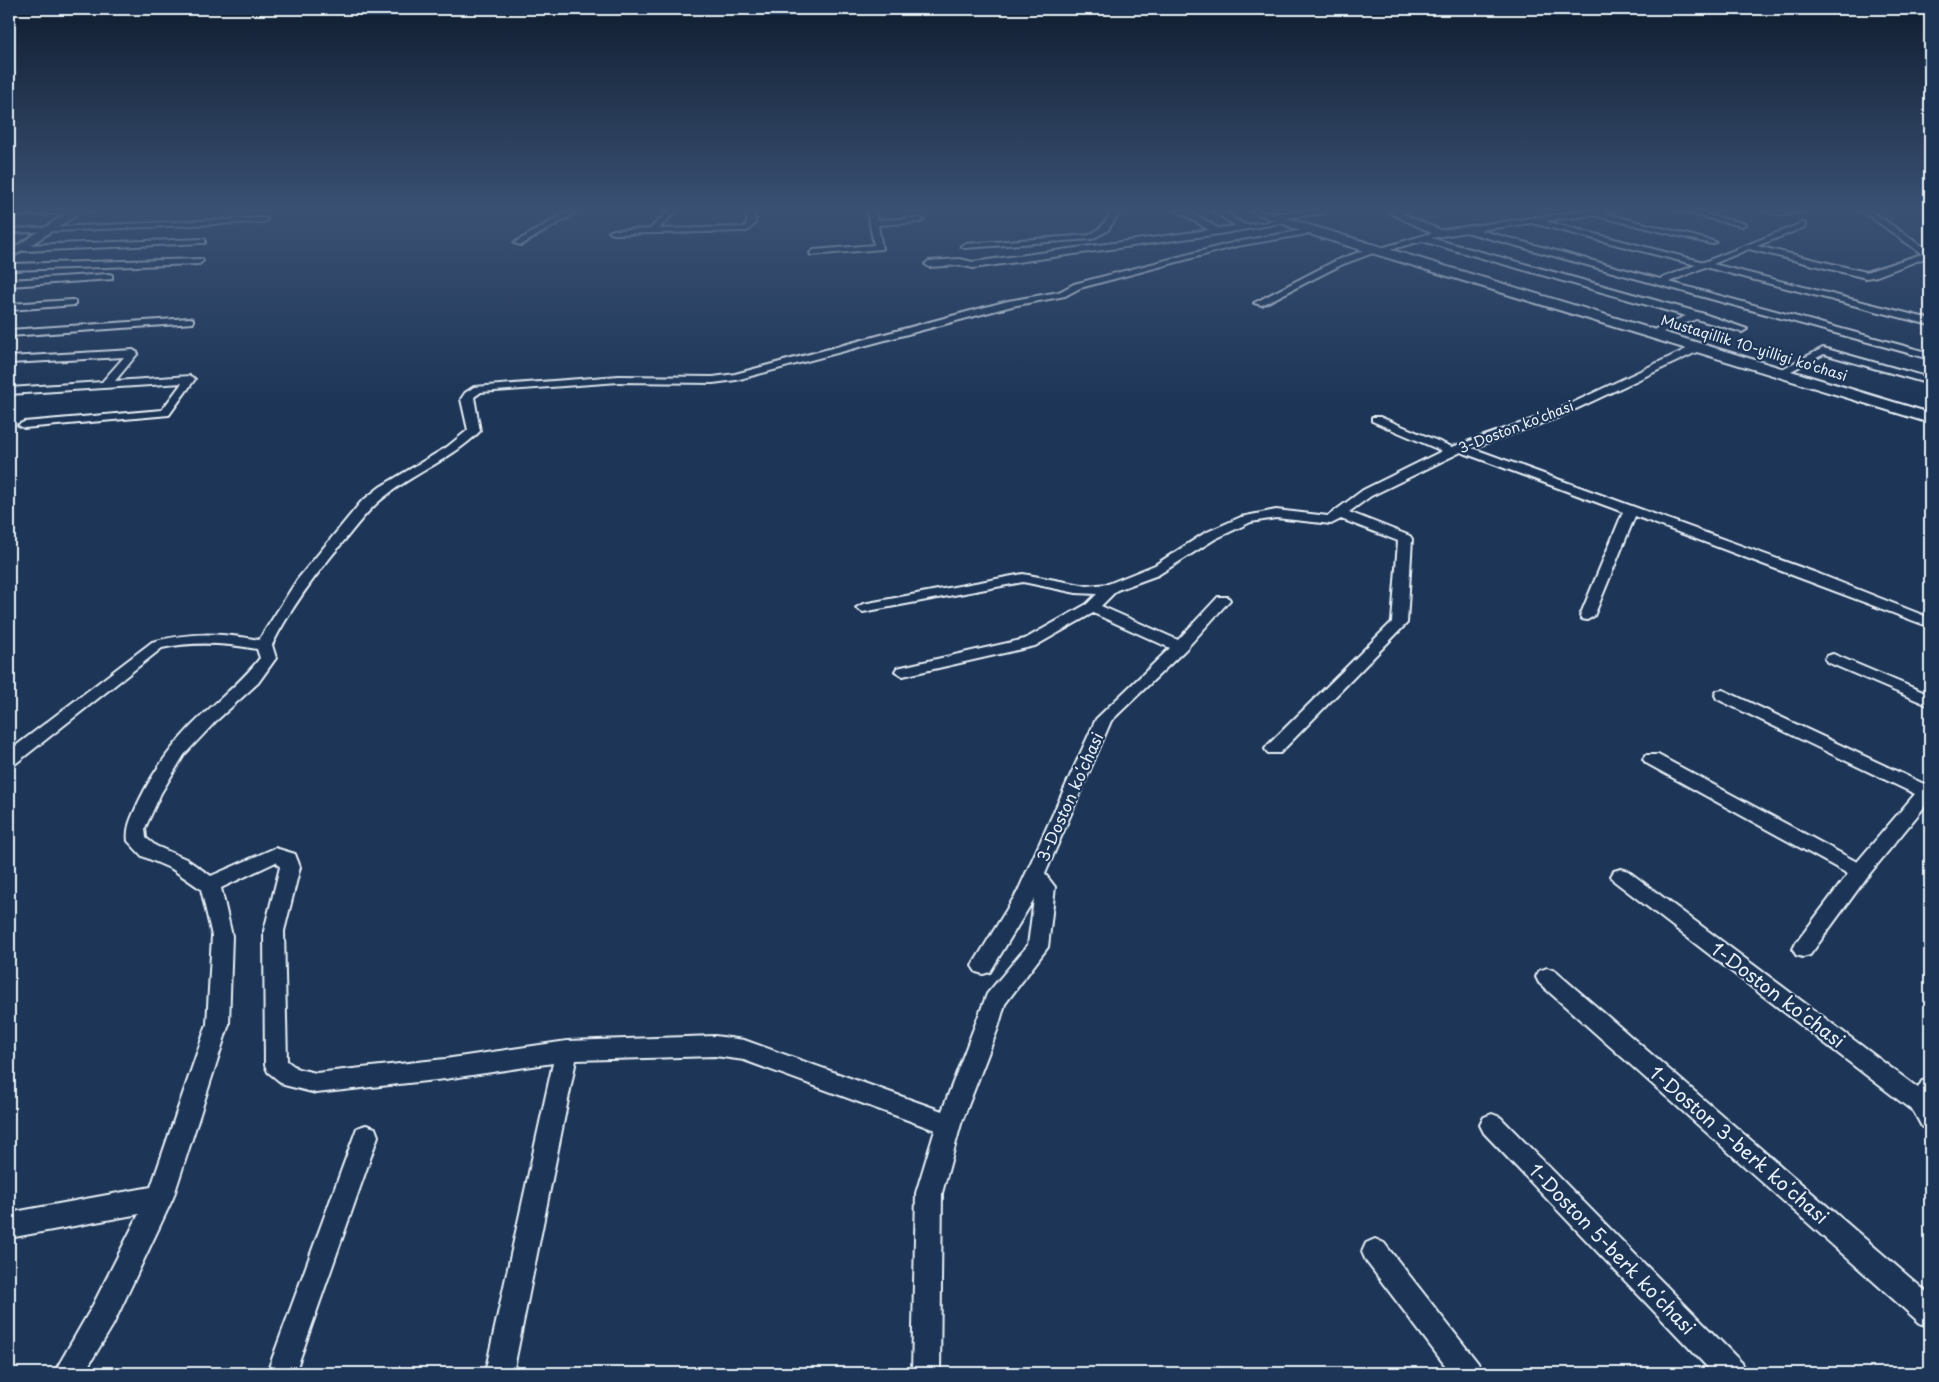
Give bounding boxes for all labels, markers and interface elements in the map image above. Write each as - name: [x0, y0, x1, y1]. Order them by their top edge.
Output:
- street label: Mustaqillik 10-yilligi ko'chasi: [1658, 309, 1850, 386]
- street label: 3-Doston koʻchasi: [1455, 395, 1576, 458]
- street label: 3-Doston koʻchasi: [1030, 728, 1108, 865]
- street label: 1-Doston koʻchasi: [1706, 934, 1851, 1054]
- street label: 1-Doston 3-berk koʻchasi: [1644, 1059, 1835, 1230]
- street label: 1-Doston 5-berk koʻchasi: [1523, 1156, 1702, 1340]

